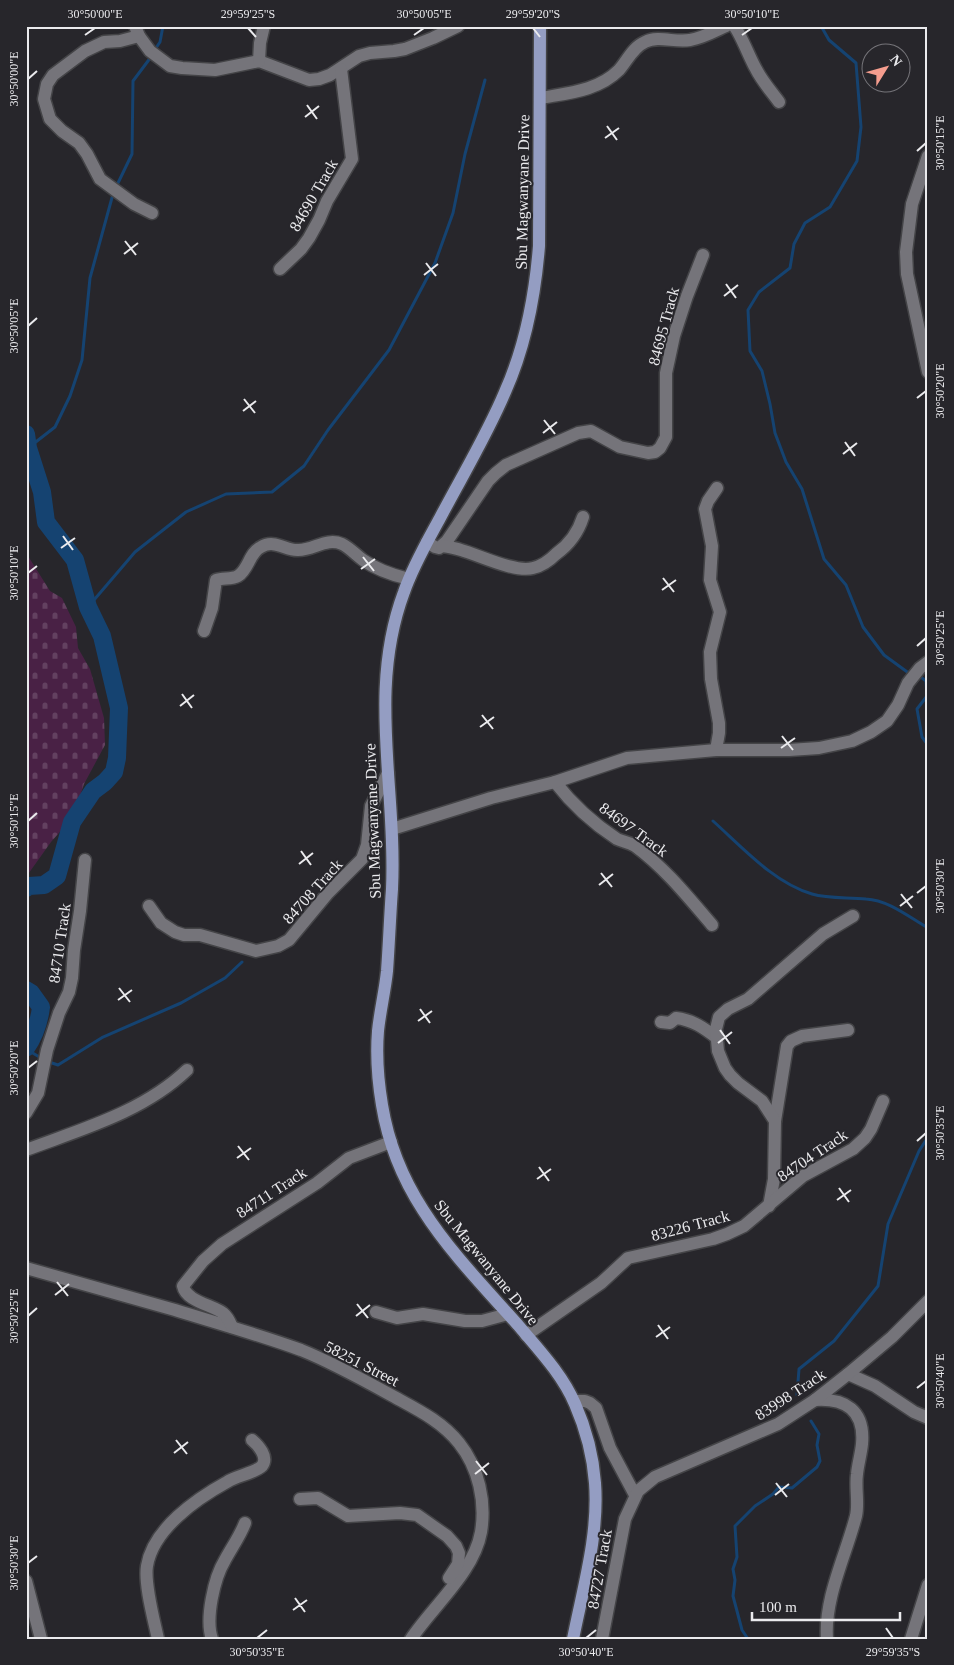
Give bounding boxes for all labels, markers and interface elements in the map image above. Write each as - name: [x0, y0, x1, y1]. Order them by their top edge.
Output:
- text: 30°50'00"E: [67, 7, 123, 21]
- text: 29°59'25"S: [221, 7, 275, 21]
- text: 30°50'05"E: [396, 7, 452, 21]
- text: 29°59'20"S: [506, 7, 560, 21]
- text: 30°50'10"E: [724, 7, 780, 21]
- north arrow: [862, 42, 912, 92]
- text: 30°50'00"E: [7, 51, 21, 107]
- text: N: [887, 52, 905, 69]
- street label: Sbu Magwanyane Drive: [513, 114, 533, 270]
- text: 30°50'15"E: [933, 115, 947, 171]
- street label: 84690 Track: [286, 156, 341, 234]
- street label: 84695 Track: [645, 285, 682, 367]
- text: 30°50'05"E: [7, 298, 21, 354]
- text: 30°50'20"E: [933, 363, 947, 419]
- text: 30°50'10"E: [7, 545, 21, 601]
- text: 30°50'25"E: [933, 610, 947, 666]
- street label: Sbu Magwanyane Drive: [361, 743, 385, 899]
- text: 30°50'15"E: [7, 793, 21, 849]
- street label: 84697 Track: [596, 799, 671, 860]
- street label: 84708 Track: [279, 856, 346, 927]
- text: 30°50'30"E: [933, 858, 947, 914]
- street label: 84710 Track: [45, 902, 74, 984]
- text: 30°50'20"E: [7, 1040, 21, 1096]
- text: 30°50'35"E: [933, 1105, 947, 1161]
- street label: 84704 Track: [774, 1126, 850, 1185]
- street label: 84711 Track: [233, 1164, 309, 1221]
- street label: Sbu Magwanyane Drive: [430, 1197, 542, 1329]
- street label: 83226 Track: [649, 1207, 731, 1244]
- text: 30°50'25"E: [7, 1288, 21, 1344]
- street label: 58251 Street: [322, 1337, 402, 1390]
- text: 30°50'40"E: [933, 1353, 947, 1409]
- street label: 83998 Track: [752, 1365, 829, 1423]
- street label: 84727 Track: [584, 1528, 615, 1610]
- text: 30°50'30"E: [7, 1535, 21, 1591]
- scale bar: [752, 1590, 899, 1622]
- text: 100 m: [759, 1599, 797, 1615]
- text: 30°50'35"E: [229, 1645, 285, 1659]
- text: 30°50'40"E: [558, 1645, 614, 1659]
- text: 29°59'35"S: [866, 1645, 920, 1659]

